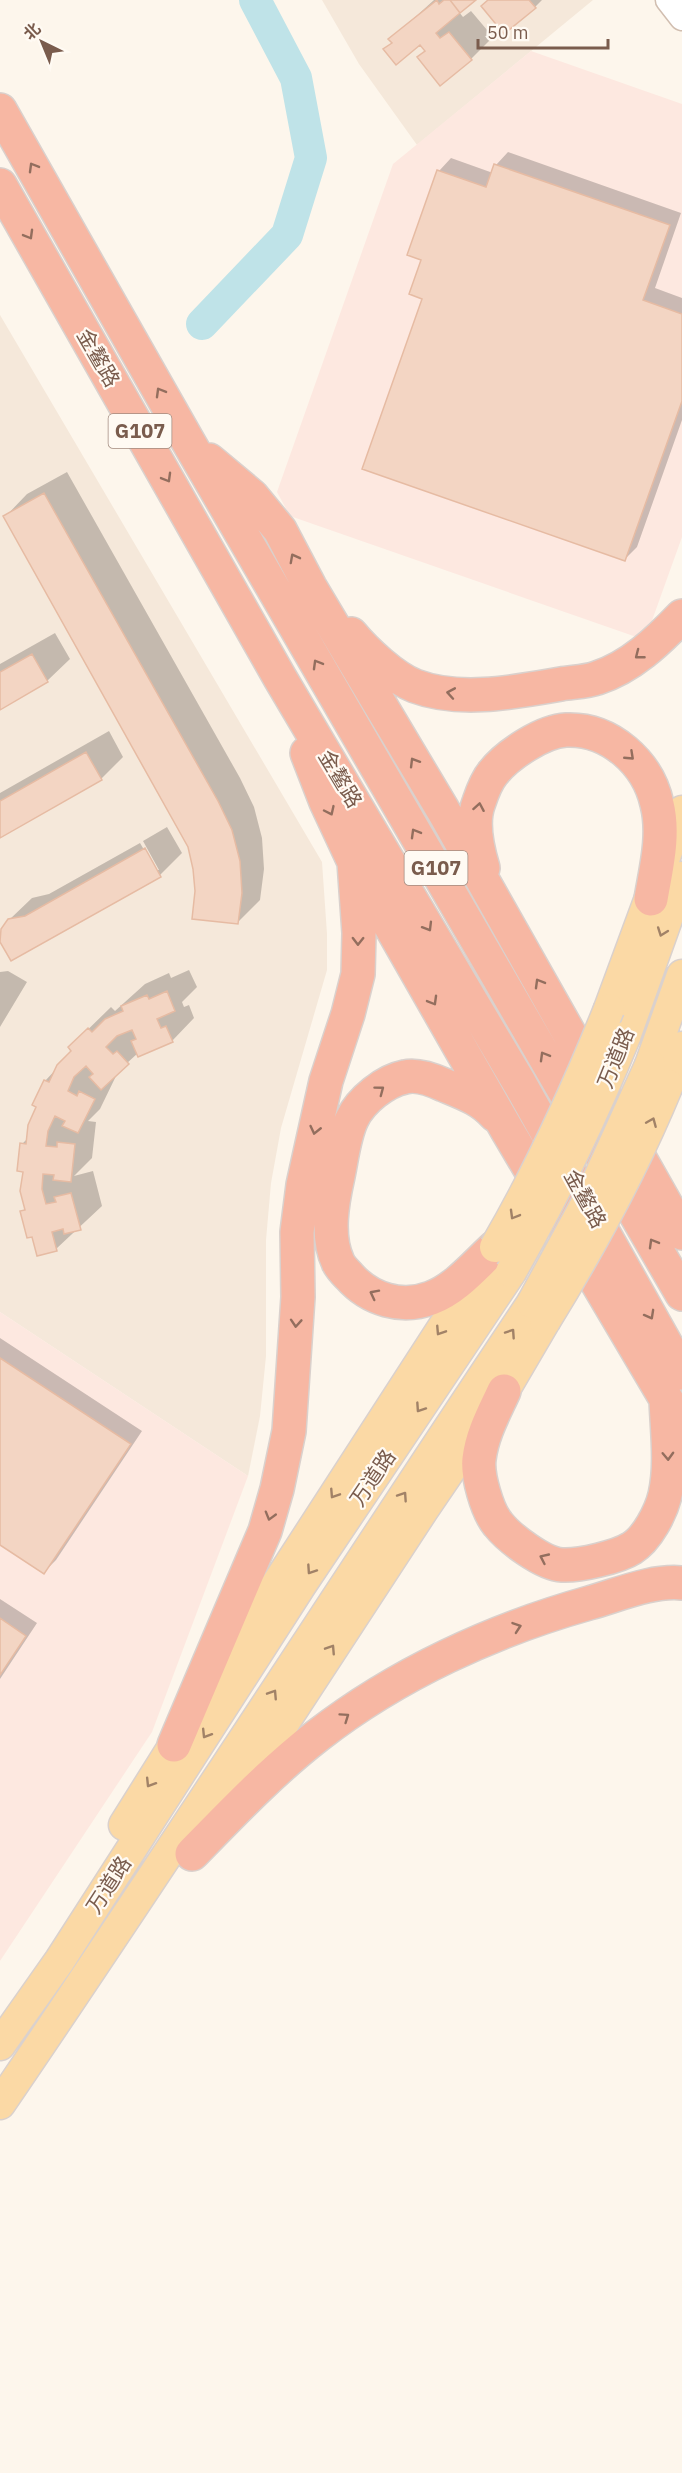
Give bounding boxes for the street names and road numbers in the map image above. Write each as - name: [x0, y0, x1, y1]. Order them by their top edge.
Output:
- street label: 金鳌路: [71, 323, 127, 392]
- road number: G107: [108, 414, 172, 448]
- street label: 金鳌路: [313, 744, 369, 813]
- road number: G107: [404, 851, 468, 885]
- street label: 万道路: [590, 1023, 640, 1092]
- street label: 金鳌路: [558, 1164, 613, 1233]
- street label: 万道路: [343, 1443, 401, 1511]
- street label: 万道路: [79, 1850, 137, 1918]

